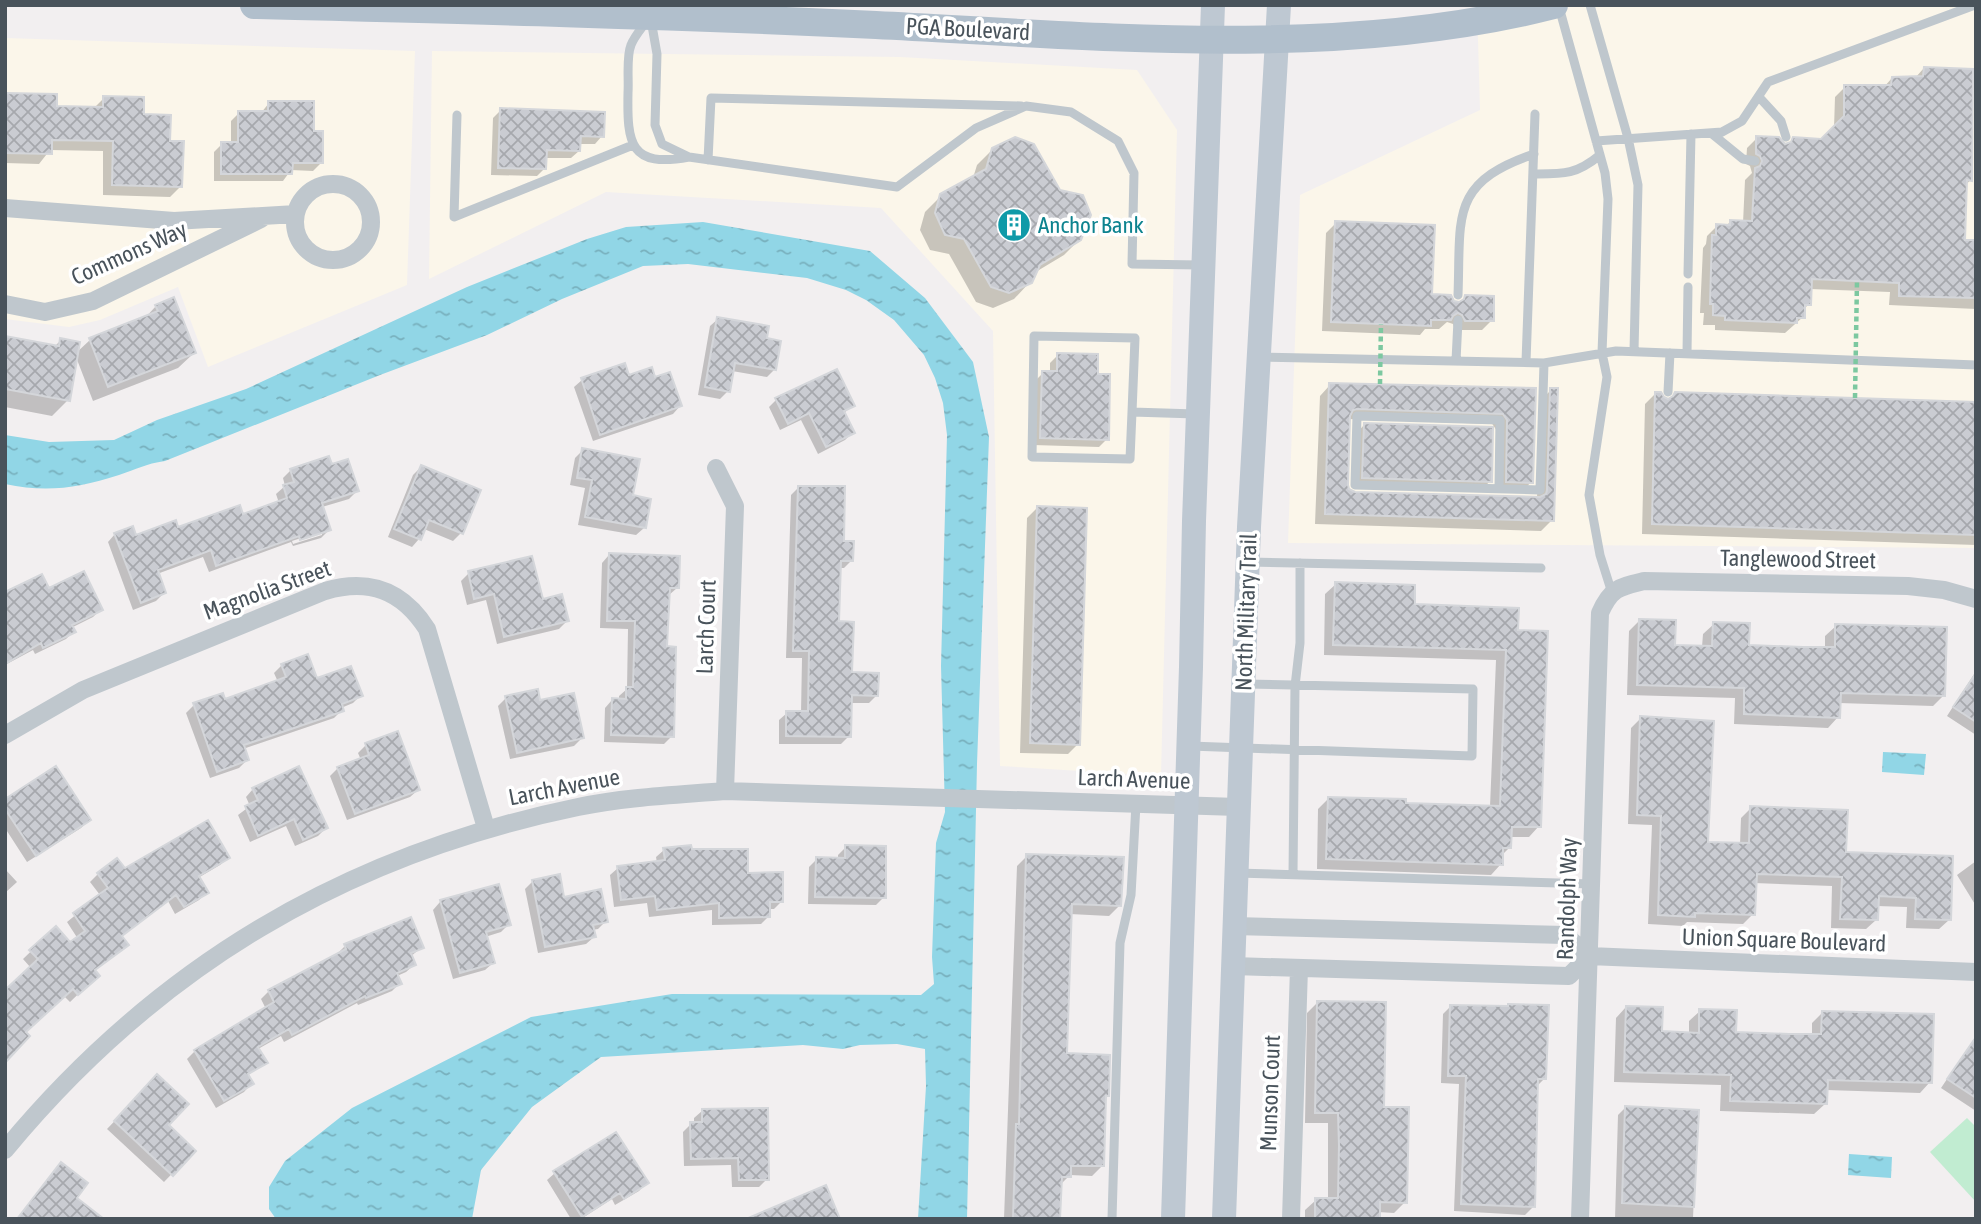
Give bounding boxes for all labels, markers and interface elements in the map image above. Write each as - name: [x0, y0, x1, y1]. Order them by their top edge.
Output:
- street label: PGA Boulevard: [905, 13, 1031, 45]
- building icon: Anchor Bank: [995, 206, 1033, 244]
- place label: Anchor Bank: [1038, 212, 1144, 238]
- street label: Commons Way: [67, 216, 191, 290]
- street label: North Military Trail: [1230, 533, 1262, 691]
- street label: Tanglewood Street: [1720, 545, 1876, 573]
- street label: Magnolia Street: [200, 555, 334, 625]
- street label: Larch Court: [691, 579, 721, 675]
- street label: Larch Avenue: [506, 763, 622, 811]
- street label: Larch Avenue: [1077, 764, 1191, 794]
- street label: Randolph Way: [1552, 837, 1582, 961]
- street label: Union Square Boulevard: [1681, 923, 1887, 957]
- street label: Munson Court: [1255, 1034, 1285, 1152]

